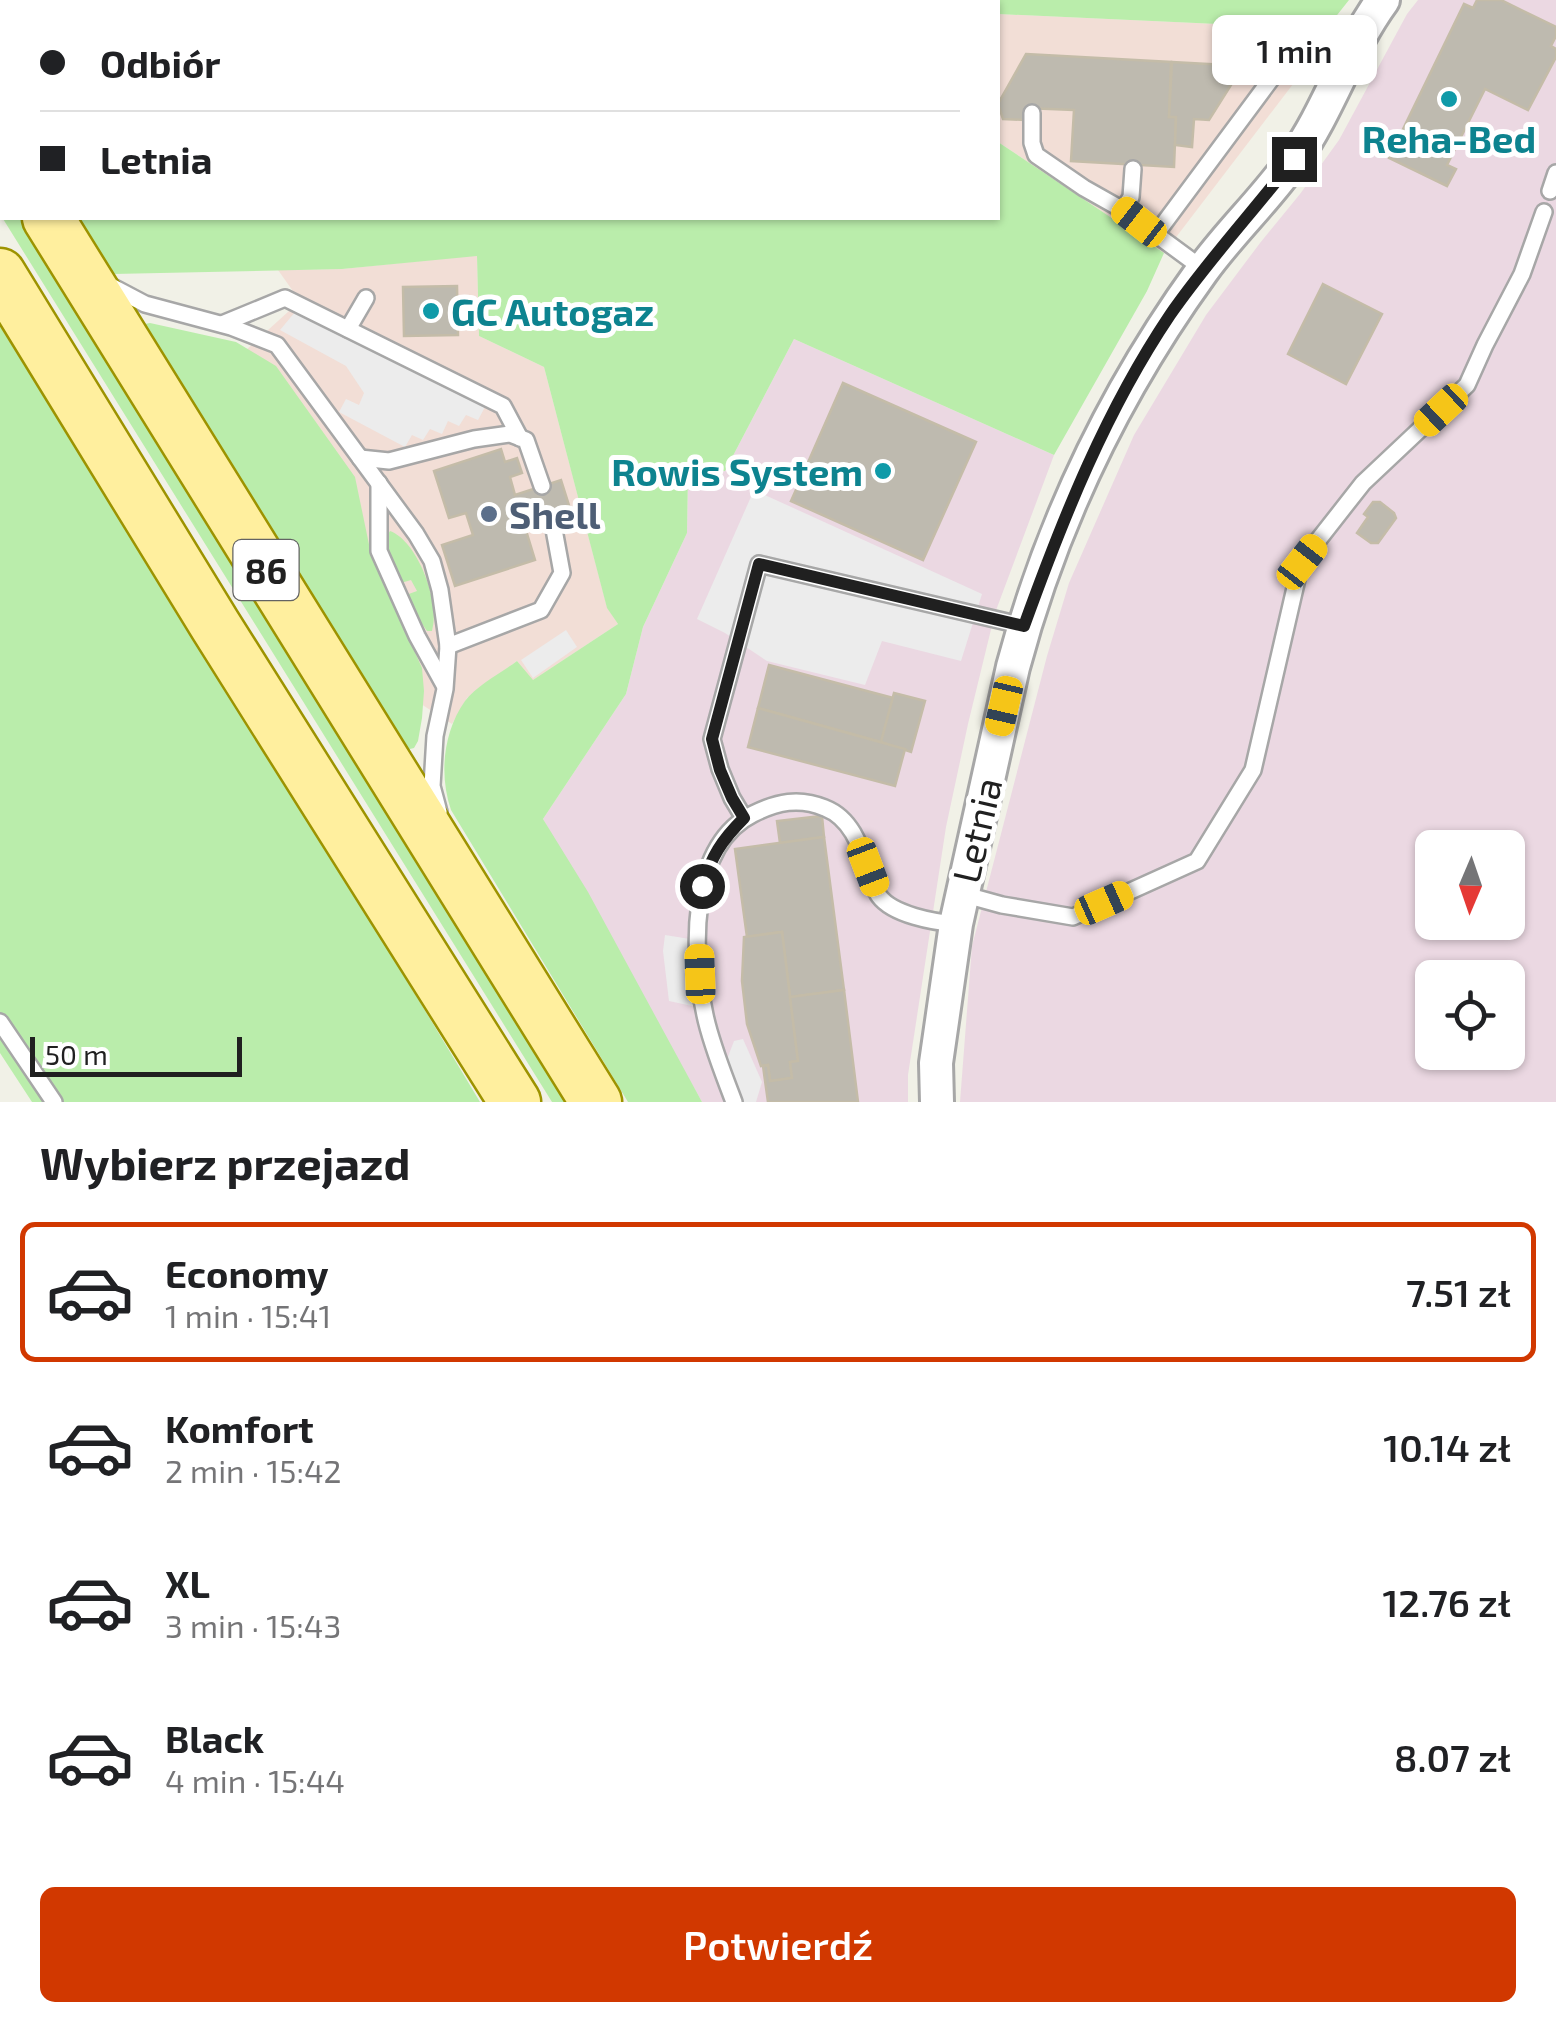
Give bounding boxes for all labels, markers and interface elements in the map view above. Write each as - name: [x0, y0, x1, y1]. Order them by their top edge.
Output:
- callout: 1 min: [1212, 14, 1376, 84]
- text: 1 min: [1257, 31, 1332, 69]
- text: Odbiór: [100, 40, 221, 86]
- marker: Reha-Bed: [1438, 88, 1460, 110]
- place label: Reha-Bed: [1362, 115, 1536, 161]
- text: Letnia: [100, 136, 212, 182]
- route end: [1272, 137, 1317, 182]
- car: [1106, 192, 1172, 252]
- place label: GC Autogaz: [451, 288, 654, 334]
- marker: GC Autogaz: [420, 300, 442, 322]
- car: [1409, 379, 1473, 441]
- place label: Rowis System: [611, 448, 863, 494]
- marker: Rowis System: [872, 460, 894, 482]
- place label: Shell: [509, 491, 601, 537]
- marker: Shell: [478, 503, 500, 525]
- car: [1272, 529, 1332, 595]
- road number: 86: [234, 540, 298, 600]
- car: [983, 673, 1025, 739]
- street label: Letnia: [942, 773, 1010, 887]
- north arrow: [1415, 830, 1525, 940]
- map controls: [1415, 830, 1525, 1070]
- car: [843, 834, 893, 900]
- route start: [680, 864, 725, 909]
- car: [1070, 877, 1138, 929]
- car: [684, 943, 716, 1005]
- button: locate: [1415, 960, 1525, 1070]
- scale bar: [30, 1032, 242, 1076]
- text: 50 m: [45, 1037, 108, 1071]
- text: Wybierz przejazd: [40, 1135, 410, 1189]
- icon: car: [45, 1247, 135, 1337]
- text: Economy: [165, 1250, 329, 1296]
- text: 7.51 zł: [1406, 1269, 1511, 1315]
- text: 1 min · 15:41: [165, 1296, 331, 1334]
- icon: car: [45, 1402, 135, 1492]
- text: Komfort: [165, 1405, 314, 1451]
- text: 10.14 zł: [1383, 1424, 1511, 1470]
- text: 2 min · 15:42: [165, 1451, 342, 1489]
- icon: car: [45, 1557, 135, 1647]
- text: XL: [165, 1560, 210, 1606]
- text: 12.76 zł: [1382, 1579, 1511, 1625]
- text: 3 min · 15:43: [165, 1606, 341, 1644]
- icon: car: [45, 1712, 135, 1802]
- text: Black: [165, 1715, 264, 1761]
- text: 8.07 zł: [1394, 1734, 1511, 1780]
- text: 4 min · 15:44: [165, 1761, 345, 1799]
- button: Potwierdź: [40, 1887, 1516, 2002]

